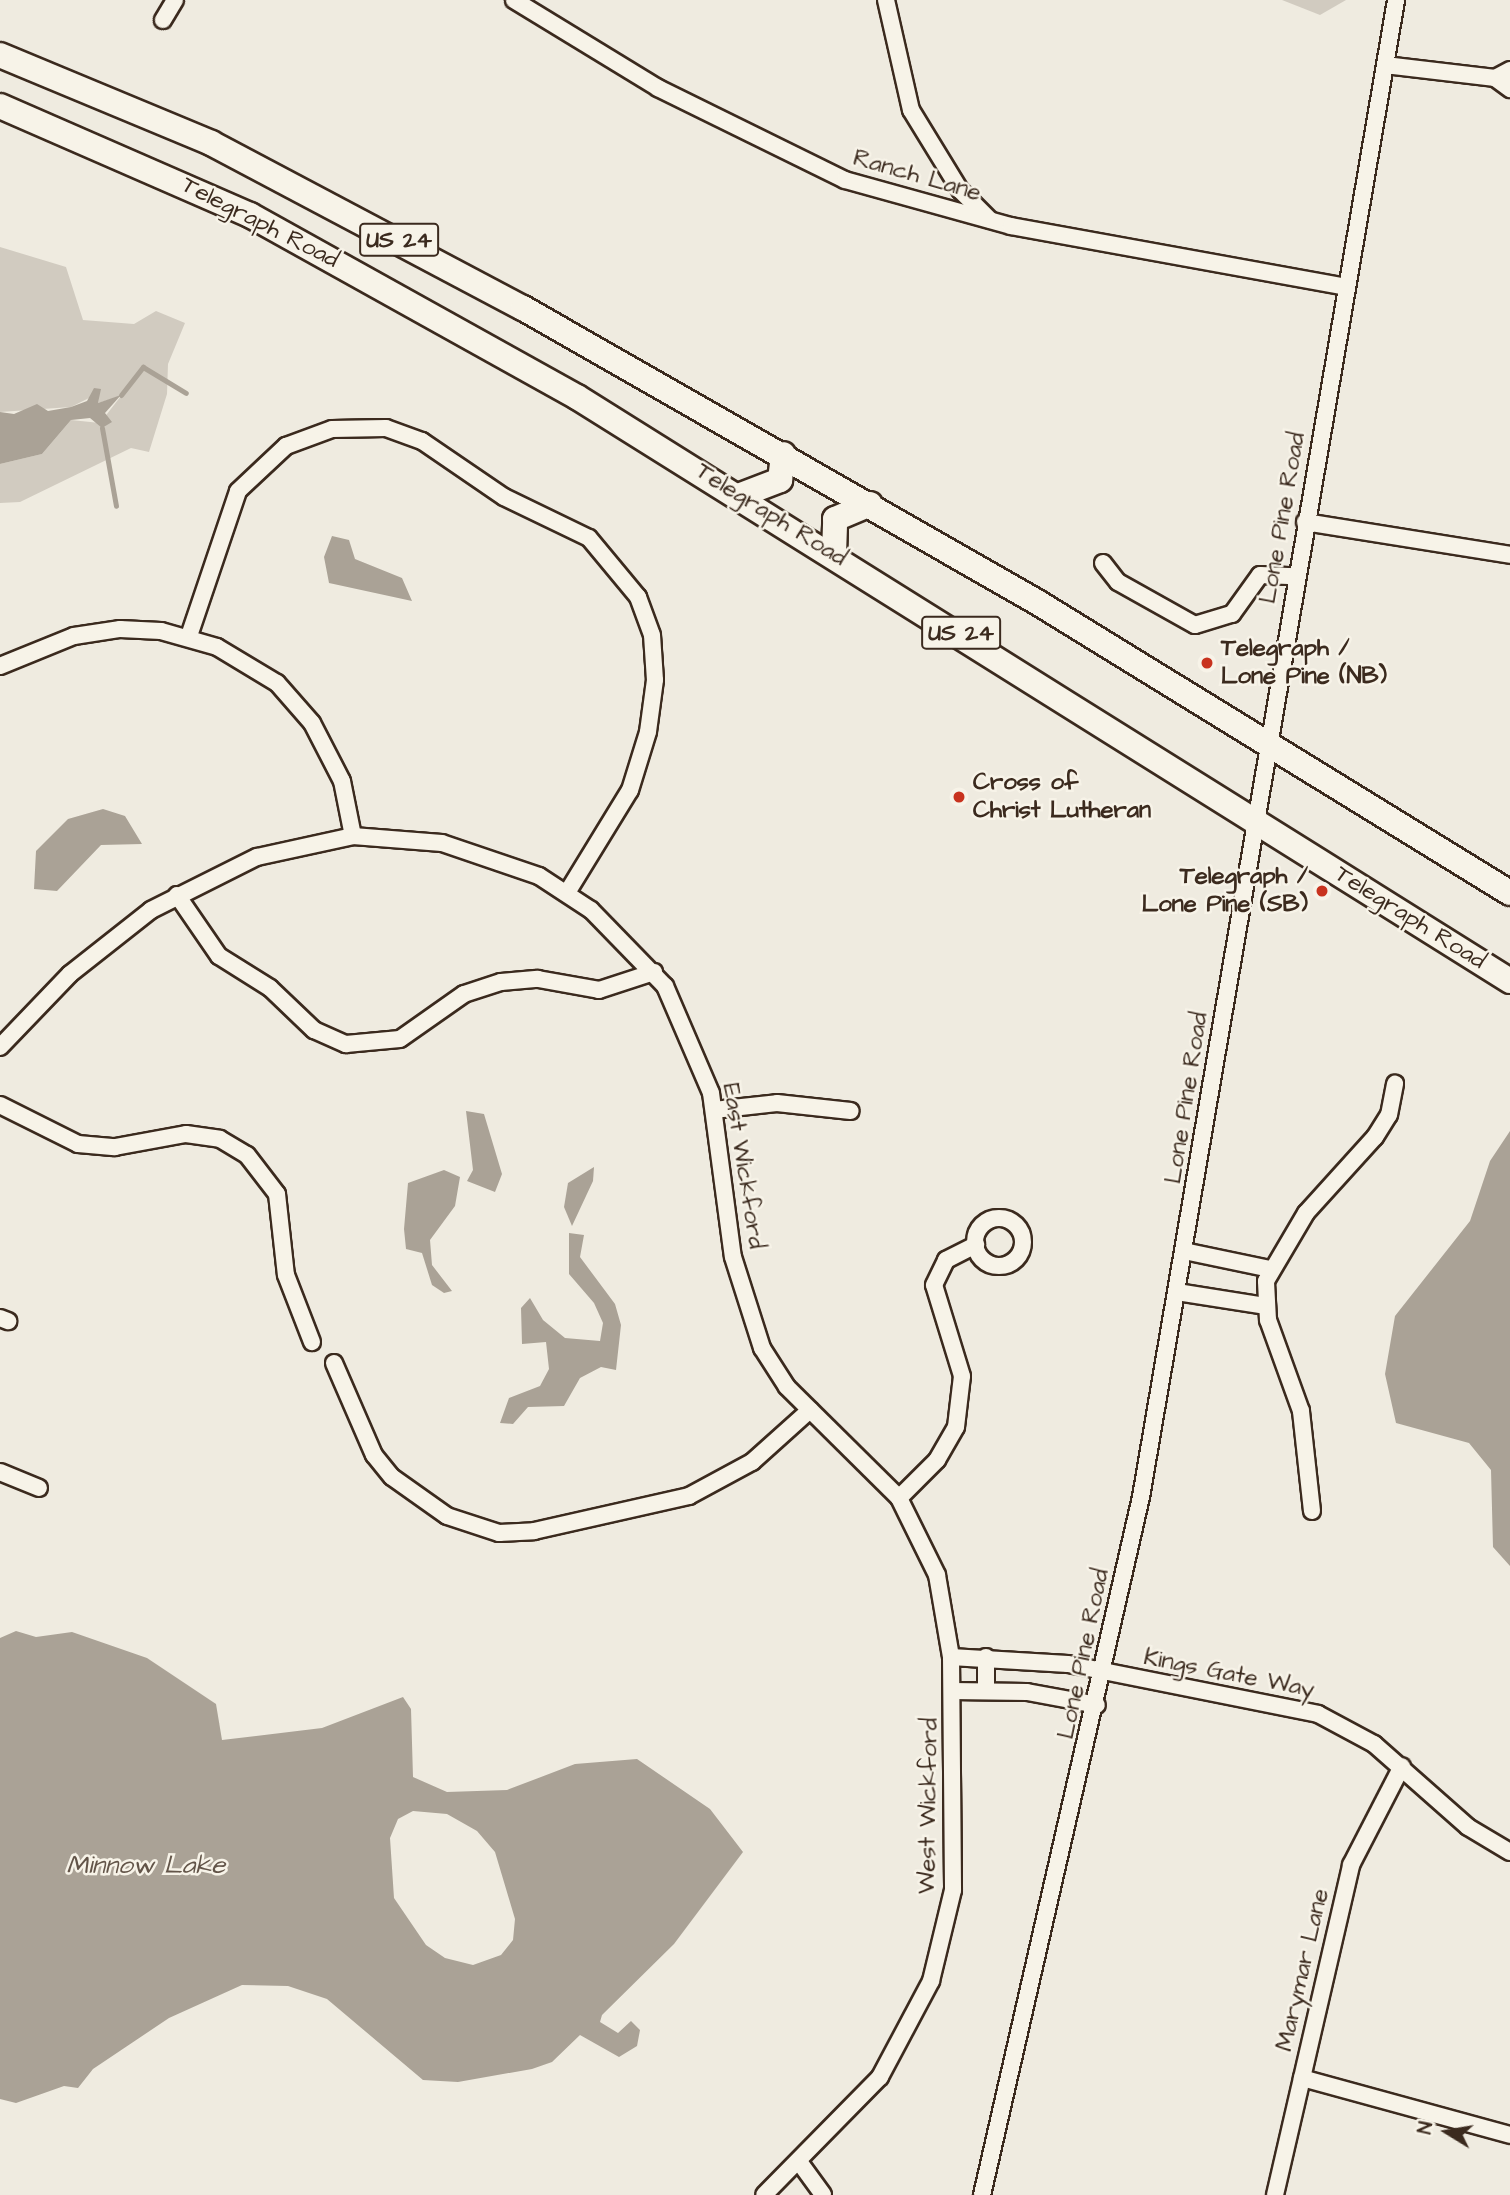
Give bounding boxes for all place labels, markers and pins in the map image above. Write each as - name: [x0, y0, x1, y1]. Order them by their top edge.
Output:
- place label: Telegraph / Lone Pine (NB): [1221, 635, 1387, 691]
- marker: Telegraph / Lone Pine (NB): [1199, 655, 1215, 671]
- place label: Cross of Christ Lutheran: [973, 769, 1151, 825]
- marker: Cross of Christ Lutheran: [951, 789, 967, 805]
- place label: Telegraph / Lone Pine (SB): [1142, 863, 1308, 919]
- marker: Telegraph / Lone Pine (SB): [1314, 883, 1330, 899]

